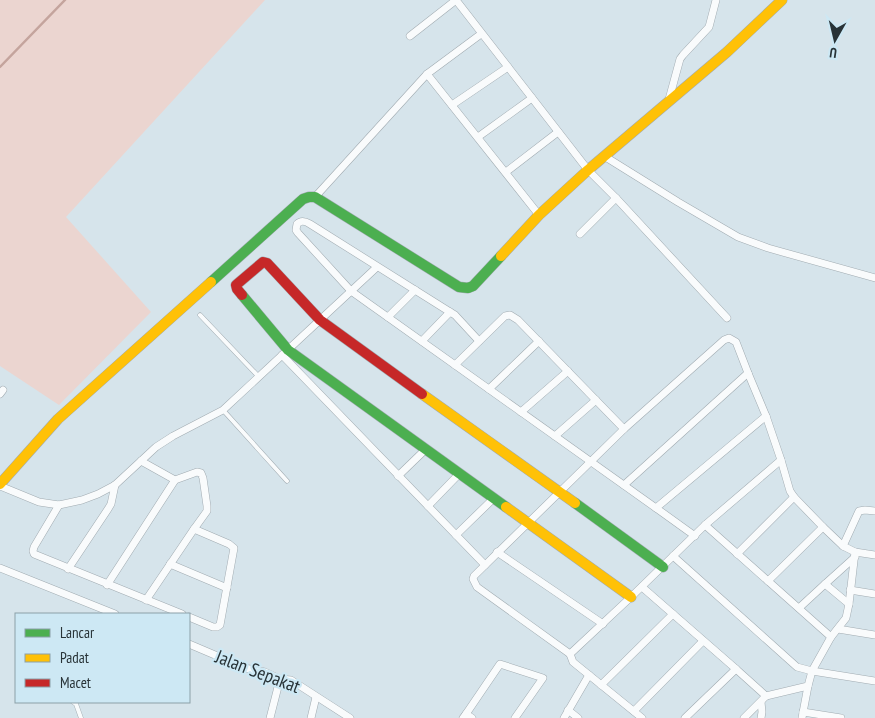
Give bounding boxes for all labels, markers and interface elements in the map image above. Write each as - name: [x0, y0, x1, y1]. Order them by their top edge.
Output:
- north arrow: [810, 15, 860, 65]
- text: U: [828, 43, 838, 62]
- legend: [15, 613, 190, 703]
- text: Lancar: [60, 623, 95, 642]
- street label: Jalan Sepakat: [211, 644, 304, 698]
- text: Padat: [60, 648, 89, 667]
- text: Macet: [60, 673, 91, 692]

